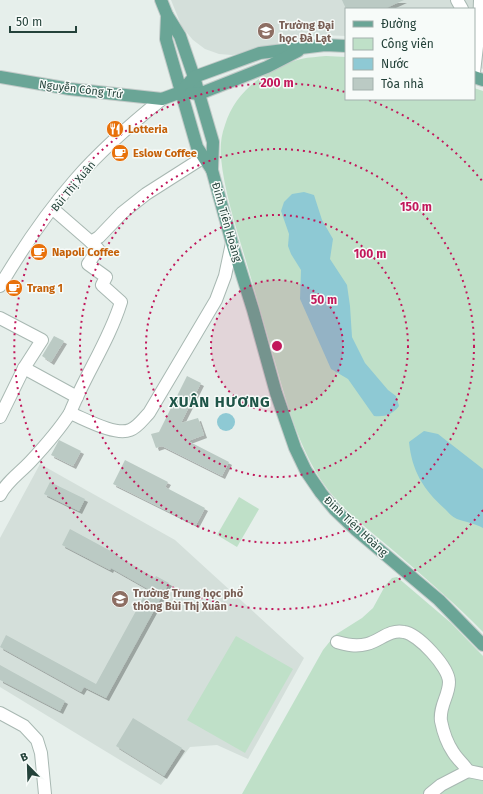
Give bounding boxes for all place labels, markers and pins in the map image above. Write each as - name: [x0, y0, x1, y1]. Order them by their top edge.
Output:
- place label: Trường Đại học Đà Lạt: [279, 19, 334, 45]
- school or university icon: Trường Đại học Đà Lạt: [256, 21, 276, 41]
- restaurant icon: Lotteria: [105, 119, 125, 139]
- place label: Lotteria: [128, 123, 168, 136]
- cafe icon: Eslow Coffee: [110, 143, 130, 163]
- place label: Eslow Coffee: [133, 147, 197, 160]
- cafe icon: Napoli Coffee: [29, 242, 49, 262]
- place label: Napoli Coffee: [52, 246, 120, 259]
- cafe icon: Trang 1: [4, 278, 24, 298]
- place label: Trang 1: [27, 282, 63, 295]
- centre of rings: [270, 339, 284, 353]
- place label: Trường Trung học phổ thông Bùi Thị Xuân: [133, 586, 244, 613]
- school or university icon: Trường Trung học phổ thông Bùi Thị Xuân: [110, 589, 130, 609]

